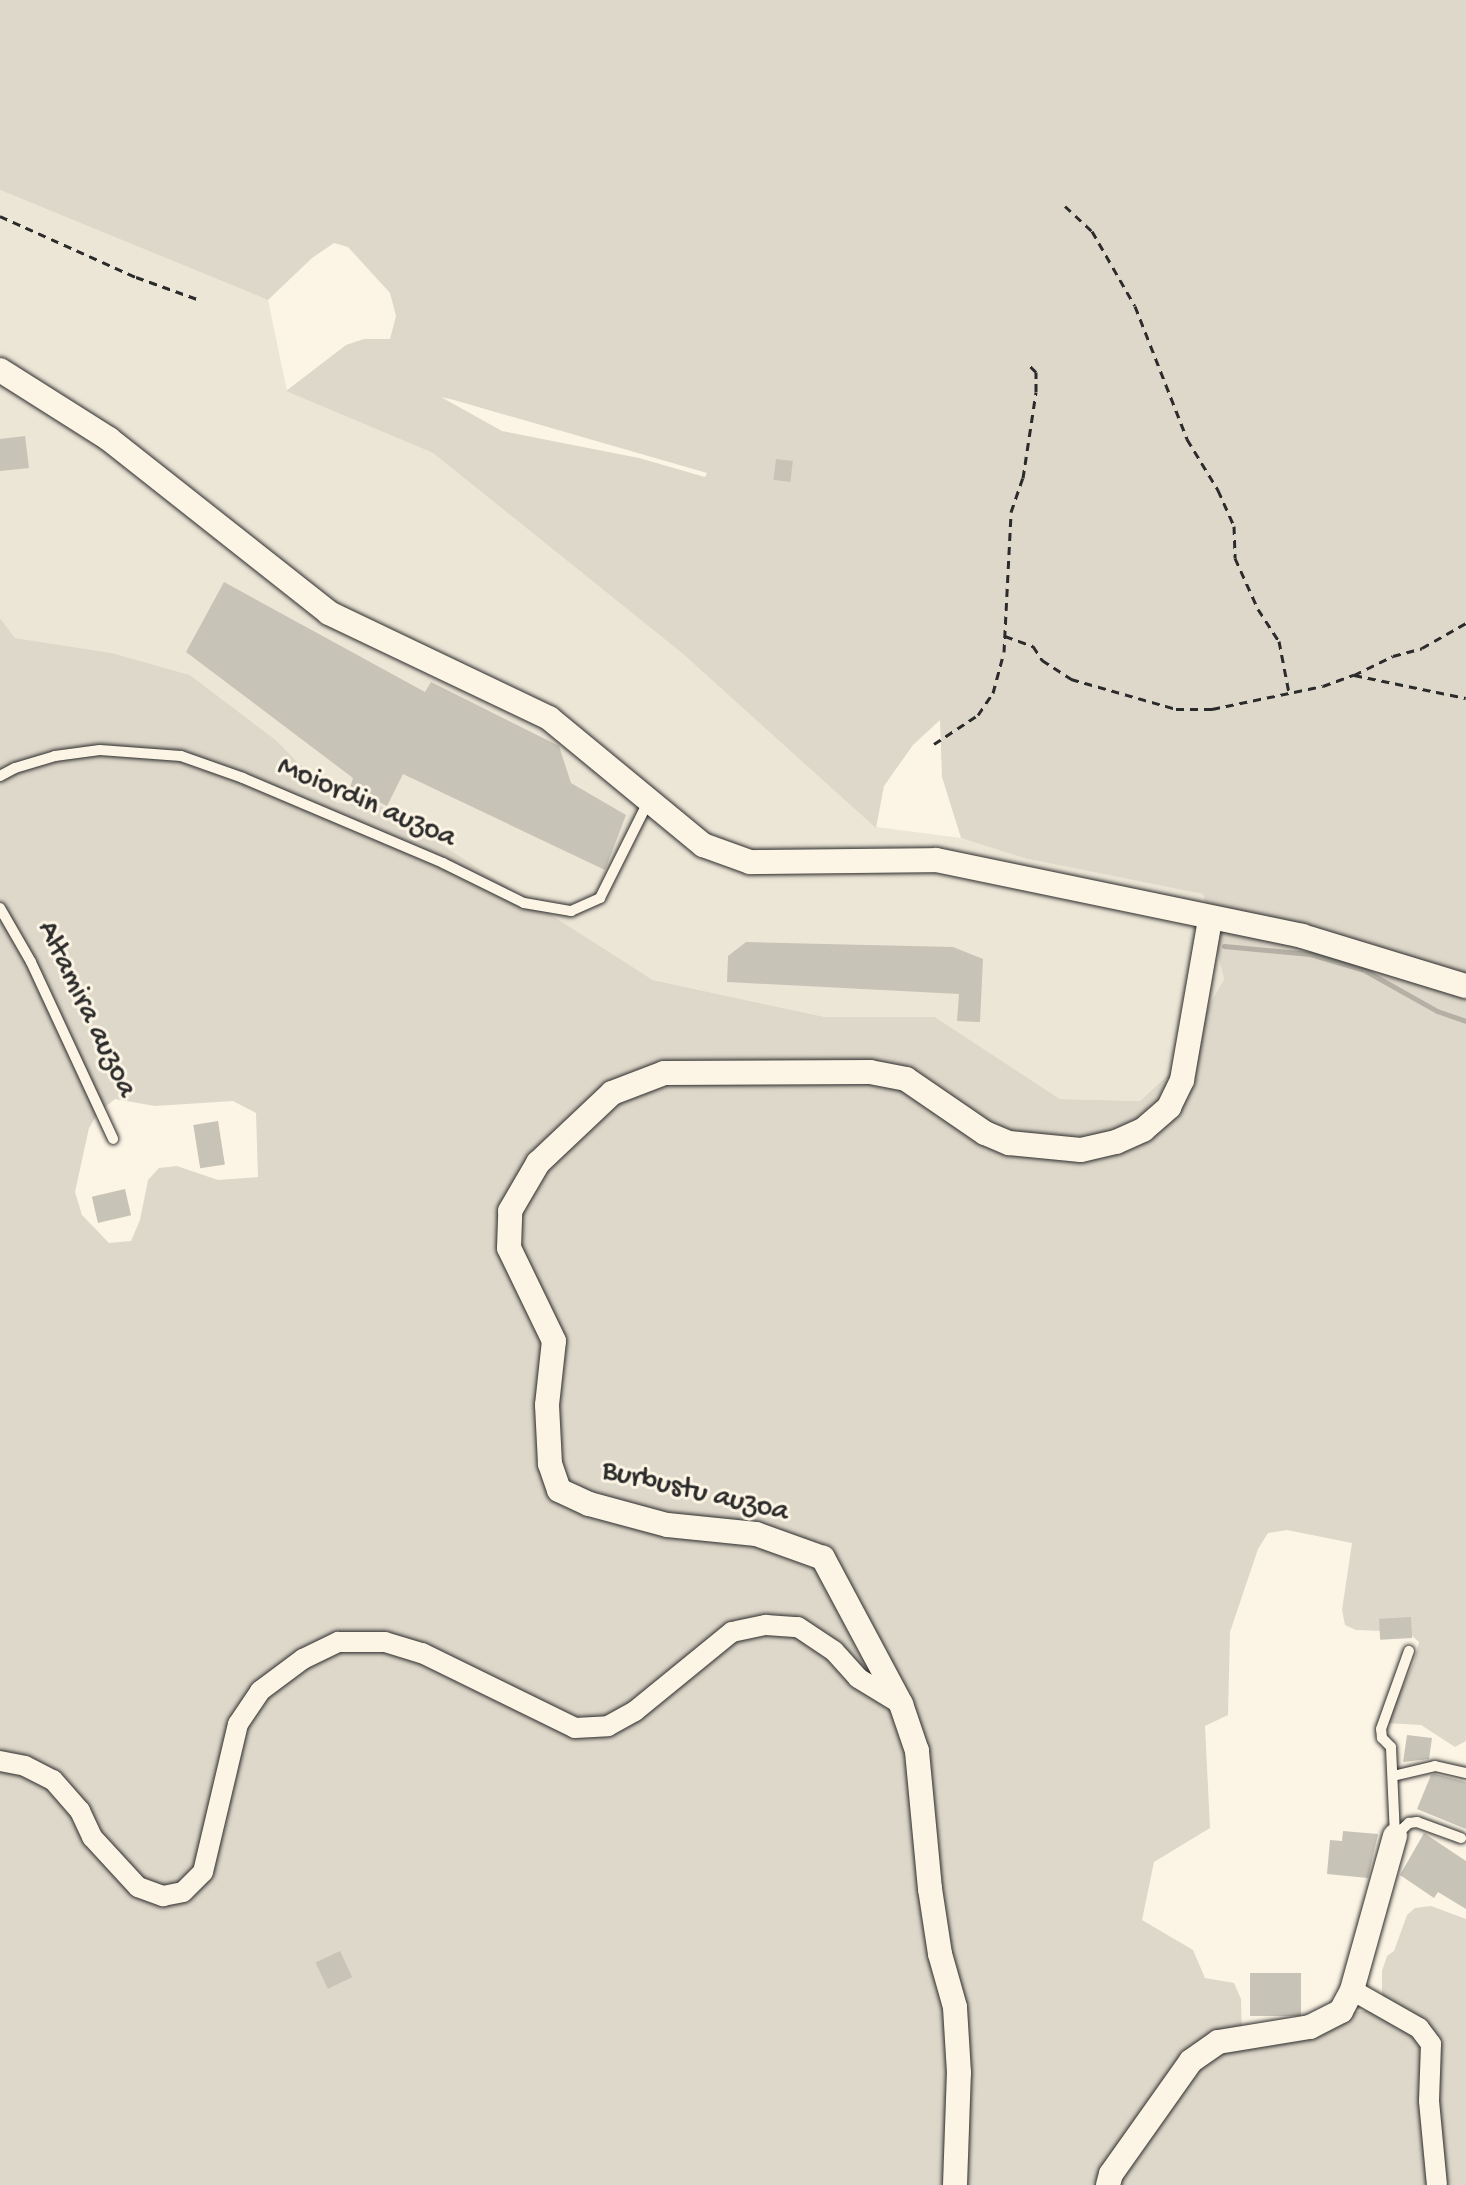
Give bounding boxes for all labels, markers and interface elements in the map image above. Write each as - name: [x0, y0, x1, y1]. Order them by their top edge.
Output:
- street label: Moiordin auzoa: [271, 750, 461, 858]
- street label: Altamira auzoa: [27, 916, 143, 1104]
- street label: Burbustu auzoa: [598, 1454, 792, 1532]

